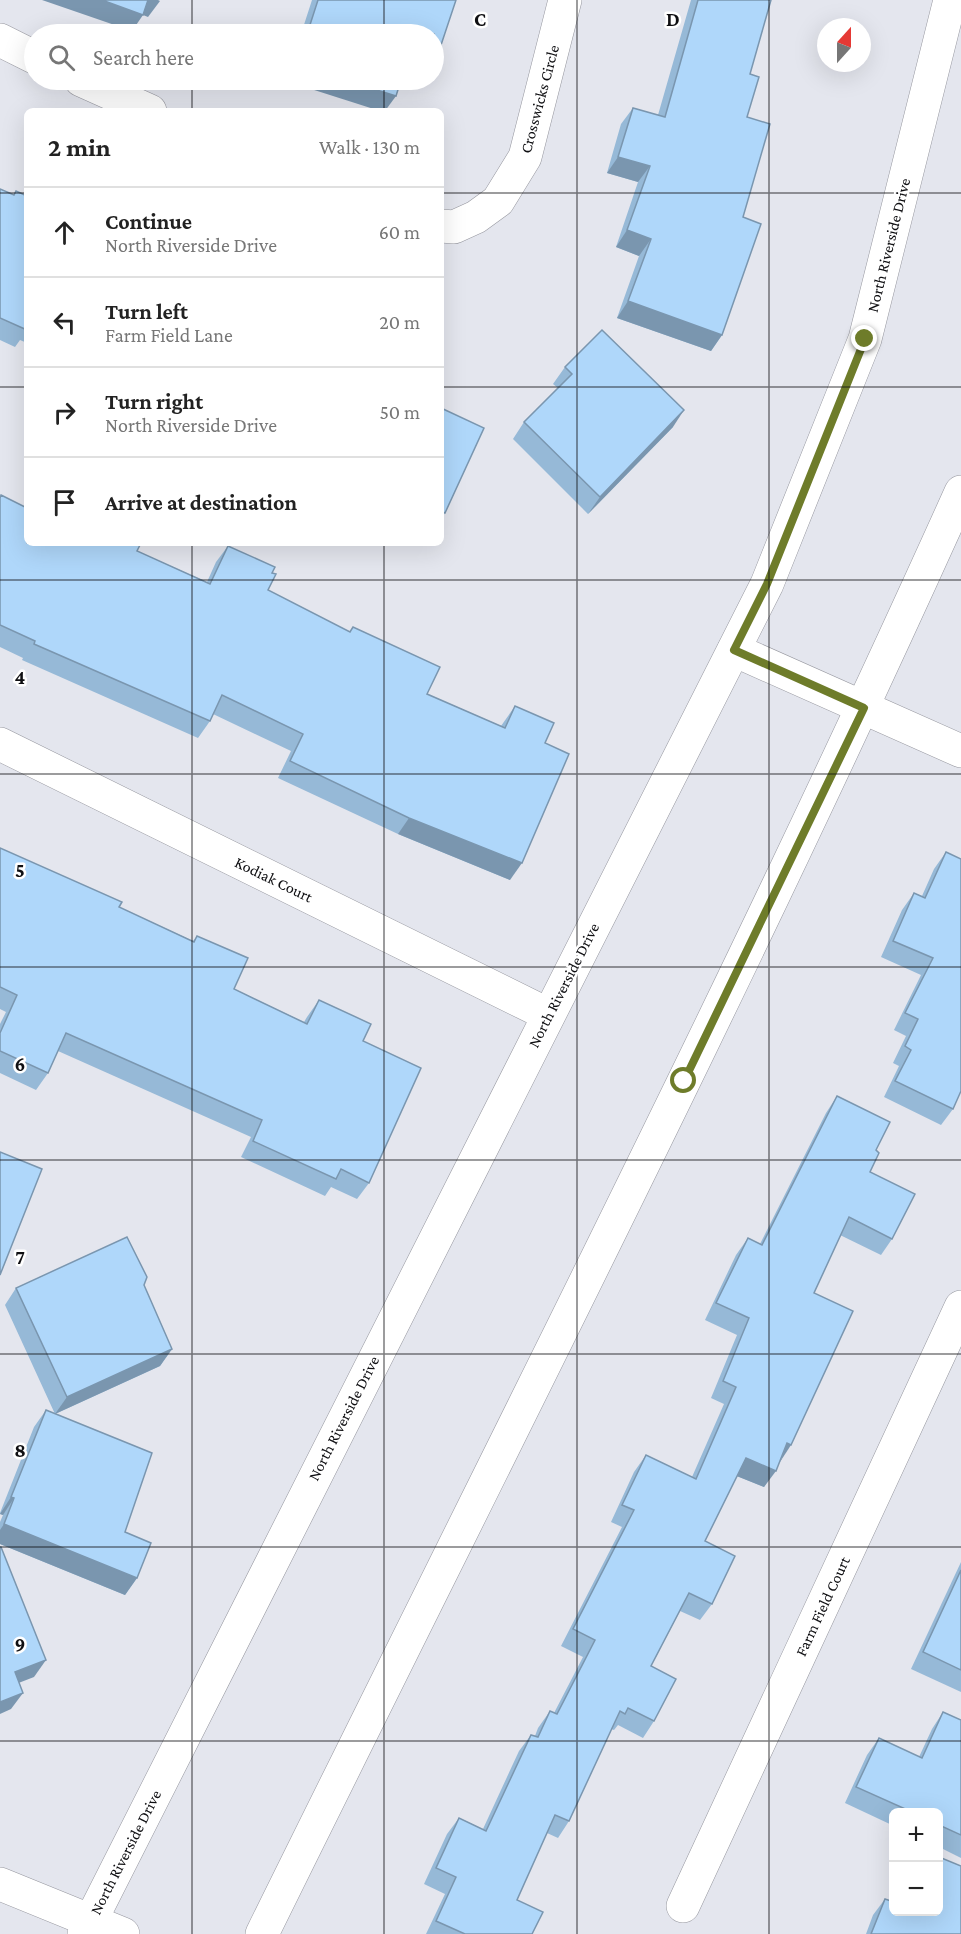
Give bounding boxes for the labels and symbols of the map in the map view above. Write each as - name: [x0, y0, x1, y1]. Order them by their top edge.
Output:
- text: C: [474, 8, 486, 30]
- text: D: [666, 8, 680, 30]
- north arrow: [817, 18, 871, 72]
- street label: Crosswicks Circle: [517, 43, 562, 155]
- street label: North Riverside Drive: [864, 176, 913, 314]
- route end: [851, 325, 877, 351]
- text: 4: [15, 666, 26, 688]
- street label: Kodiak Court: [232, 853, 316, 906]
- text: 5: [15, 859, 25, 881]
- street label: North Riverside Drive: [525, 920, 602, 1050]
- text: 6: [15, 1053, 25, 1075]
- route start: [670, 1067, 696, 1093]
- text: 7: [15, 1246, 25, 1268]
- street label: North Riverside Drive: [305, 1353, 382, 1483]
- text: 8: [14, 1439, 26, 1461]
- street label: Farm Field Court: [792, 1553, 853, 1659]
- text: 9: [15, 1633, 25, 1655]
- street label: North Riverside Drive: [87, 1787, 164, 1917]

